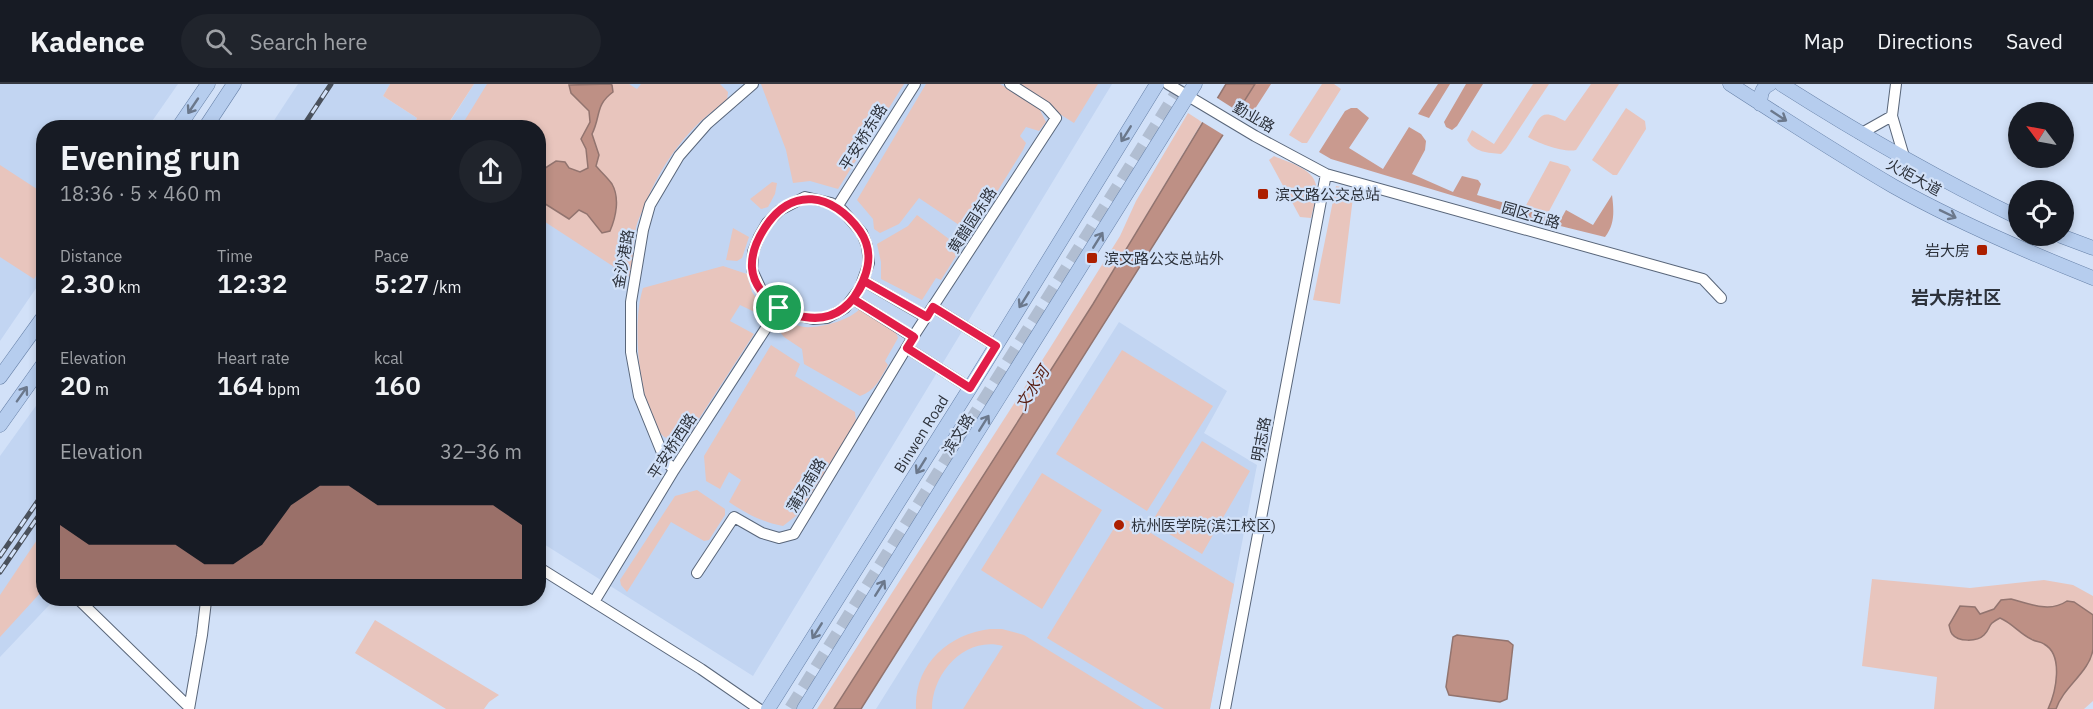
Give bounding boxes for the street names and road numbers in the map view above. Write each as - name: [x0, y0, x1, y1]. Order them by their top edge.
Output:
- street label: 勤业路: [1230, 98, 1278, 136]
- street label: 平安桥东路: [835, 100, 891, 174]
- street label: 火炬大道: [1883, 154, 1945, 200]
- street label: 黄醋园东路: [944, 183, 1000, 257]
- street label: 园区五路: [1500, 198, 1562, 232]
- street label: 金沙港路: [608, 228, 638, 290]
- street label: Binwen Road: [890, 392, 952, 476]
- street label: 平安桥西路: [644, 409, 700, 483]
- street label: 滨文路: [938, 410, 978, 458]
- street label: 明志路: [1247, 415, 1275, 463]
- street label: 蒲场南路: [782, 454, 830, 516]

